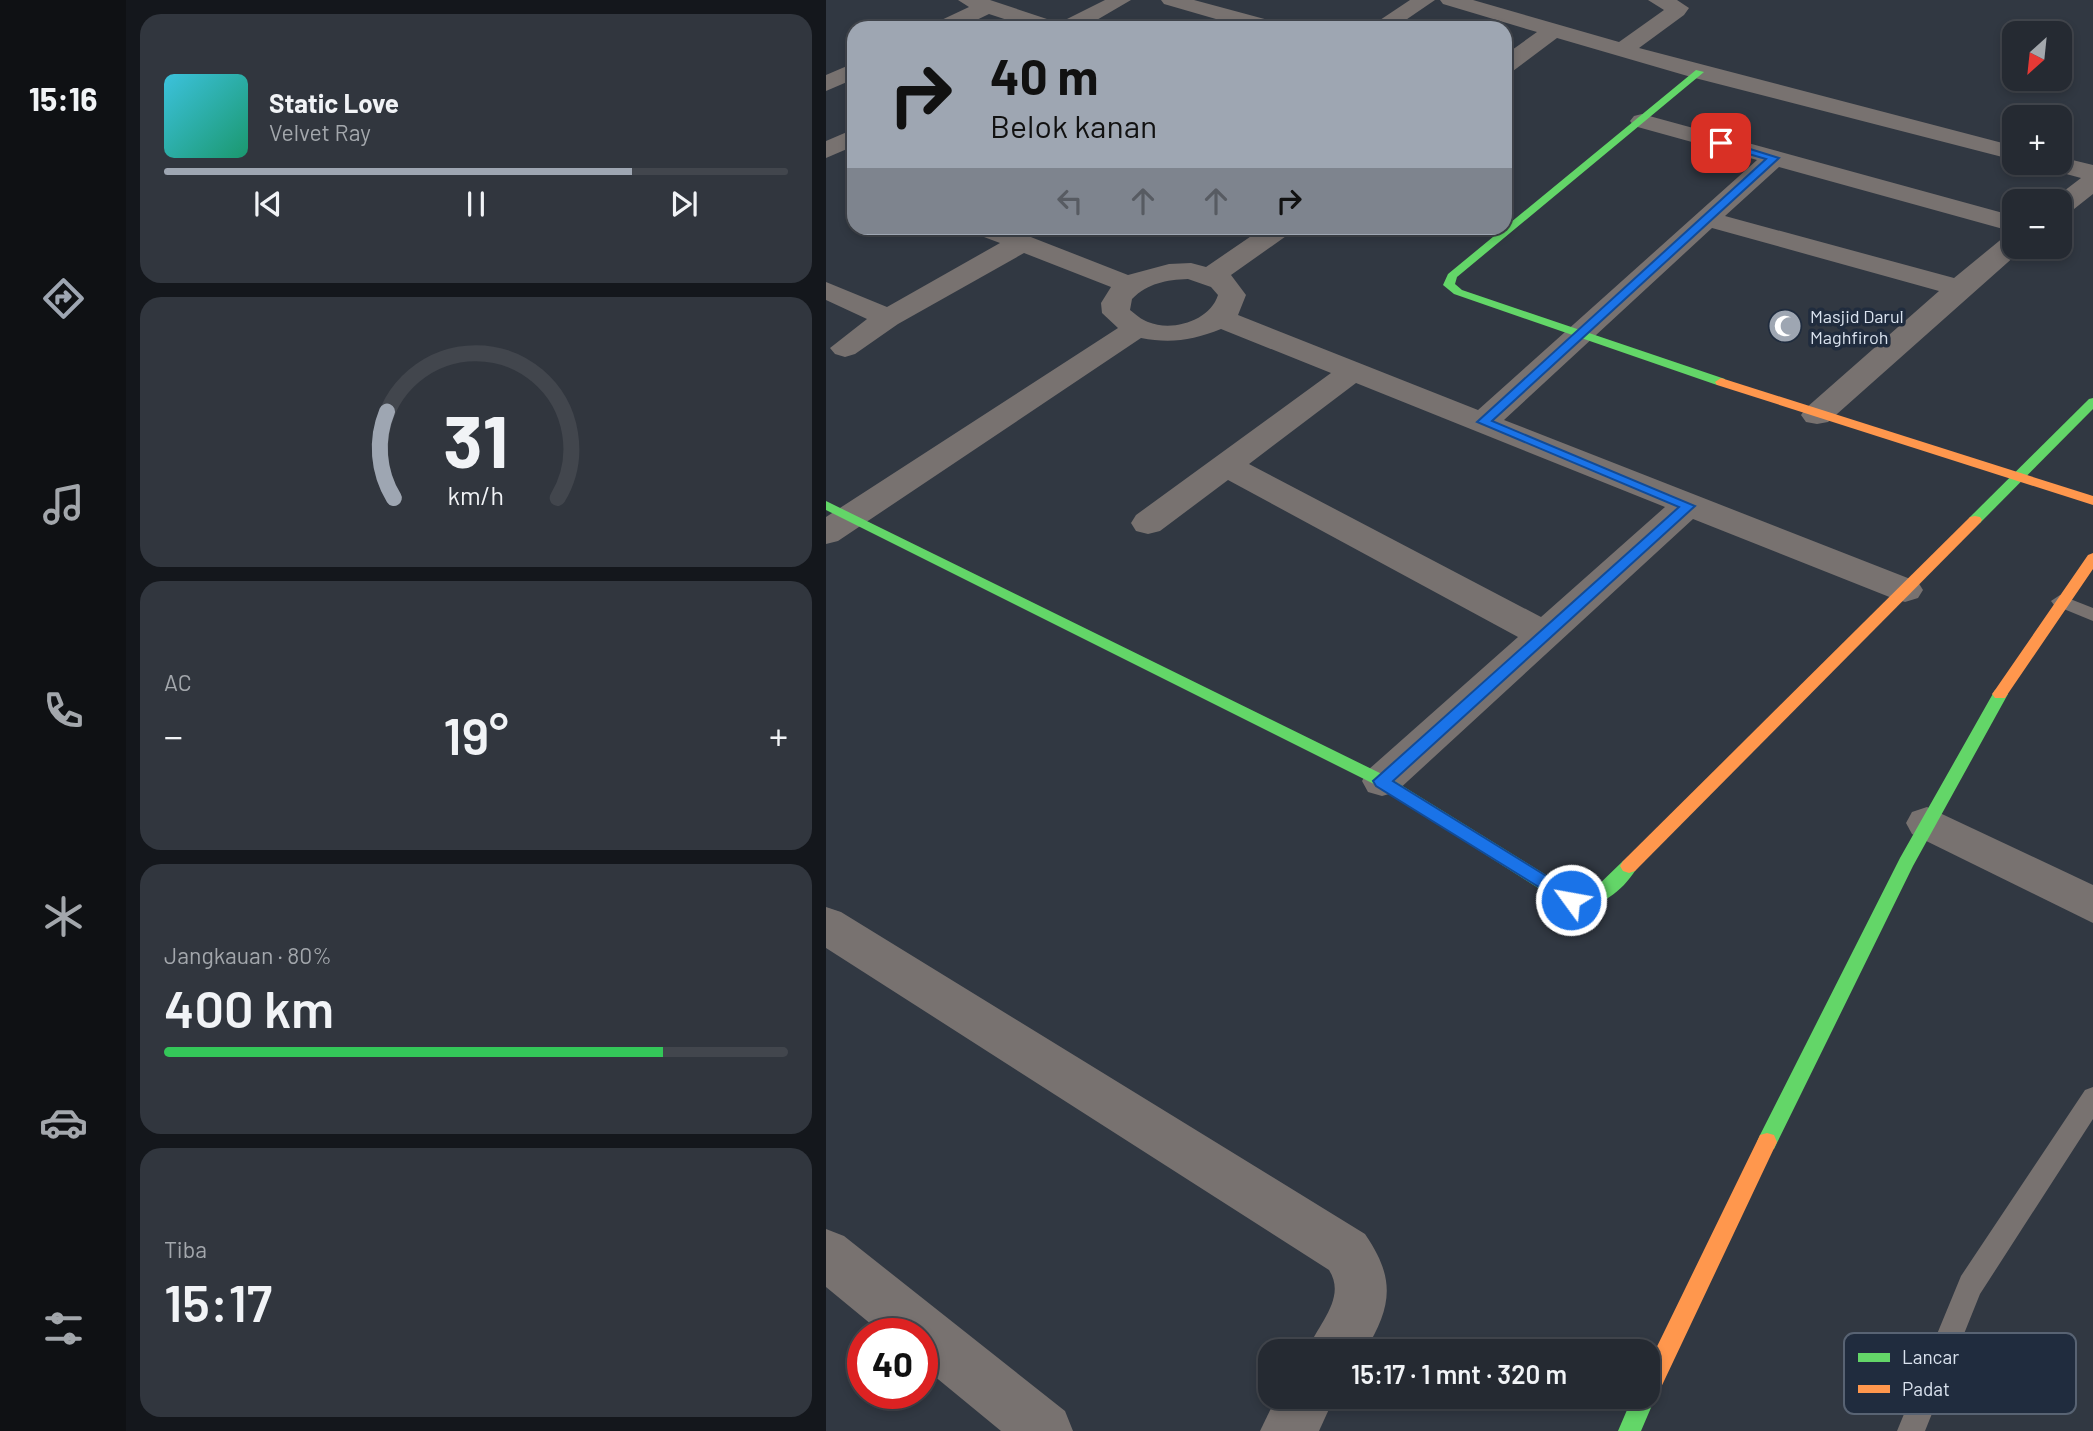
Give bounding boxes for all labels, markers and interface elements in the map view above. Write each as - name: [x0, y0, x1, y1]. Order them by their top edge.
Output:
- north arrow: [2002, 21, 2072, 91]
- map controls: [2002, 21, 2072, 259]
- text: 40 m: [990, 46, 1098, 105]
- icon: right: [875, 49, 966, 140]
- text: 15:16: [29, 79, 97, 117]
- text: Static Love: [269, 87, 399, 118]
- button: +: [2002, 105, 2072, 175]
- text: Belok kanan: [990, 106, 1157, 144]
- pin: [1691, 113, 1751, 173]
- text: Velvet Ray: [269, 118, 371, 146]
- icon: arrive: [1702, 124, 1740, 162]
- icon: left: [1051, 182, 1089, 220]
- icon: ahead: [1124, 182, 1162, 220]
- icon: ahead: [1197, 182, 1235, 220]
- icon: right: [1270, 182, 1308, 220]
- icon: previous: [249, 185, 287, 223]
- icon: pause: [457, 185, 495, 223]
- icon: next: [665, 185, 703, 223]
- button: −: [2002, 189, 2072, 259]
- icon: directions: [39, 274, 88, 323]
- place label: Masjid Darul Maghfiroh: [1810, 305, 1904, 348]
- mosque icon: Masjid Darul Maghfiroh: [1766, 307, 1804, 345]
- text: 31: [444, 396, 508, 484]
- icon: music: [39, 480, 88, 529]
- text: km/h: [448, 480, 504, 510]
- text: AC: [164, 668, 192, 696]
- icon: phone: [39, 686, 88, 735]
- text: 19°: [443, 703, 509, 765]
- text: −: [164, 712, 183, 758]
- text: +: [769, 712, 788, 758]
- position arrow: [1534, 863, 1608, 937]
- icon: climate: [39, 892, 88, 941]
- text: Jangkauan · 80%: [164, 941, 332, 969]
- text: 400 km: [164, 976, 334, 1038]
- icon: car: [39, 1098, 88, 1147]
- text: Tiba: [164, 1235, 207, 1263]
- text: 15:17: [164, 1270, 272, 1332]
- icon: filters: [39, 1304, 88, 1353]
- speed limit sign: 40: [847, 1318, 938, 1409]
- legend: [1844, 1333, 2076, 1414]
- text: Lancar: [1902, 1345, 1959, 1368]
- text: 15:17 · 1 mnt · 320 m: [1351, 1358, 1567, 1389]
- text: Padat: [1902, 1377, 1950, 1400]

